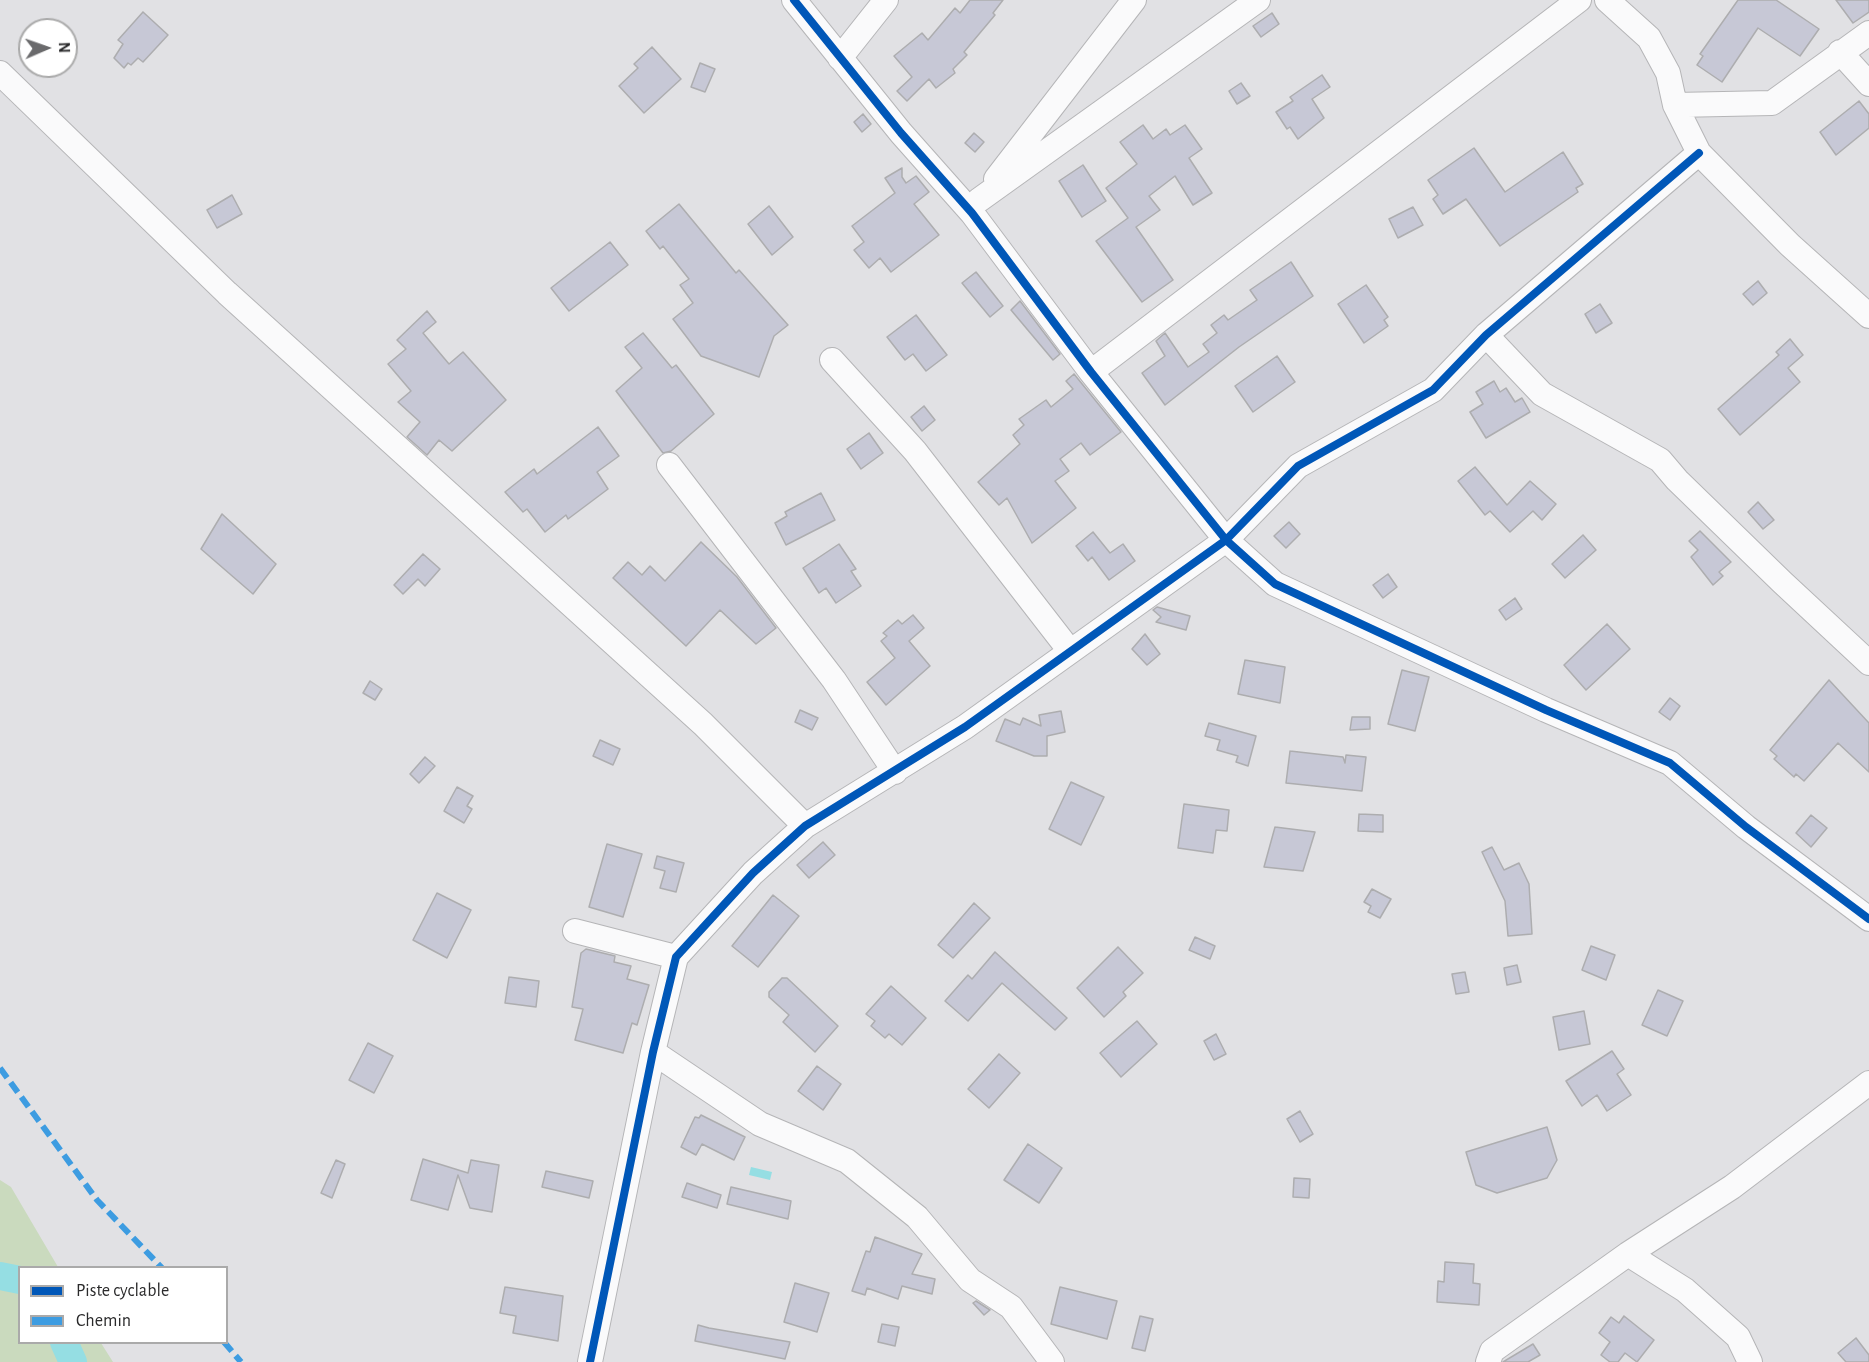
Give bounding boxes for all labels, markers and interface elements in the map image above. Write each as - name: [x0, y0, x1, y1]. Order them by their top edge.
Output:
- north arrow: [18, 18, 78, 78]
- text: N: [56, 42, 72, 53]
- legend: [18, 1266, 228, 1344]
- text: Piste cyclable: [76, 1282, 169, 1300]
- text: Chemin: [76, 1312, 131, 1330]

